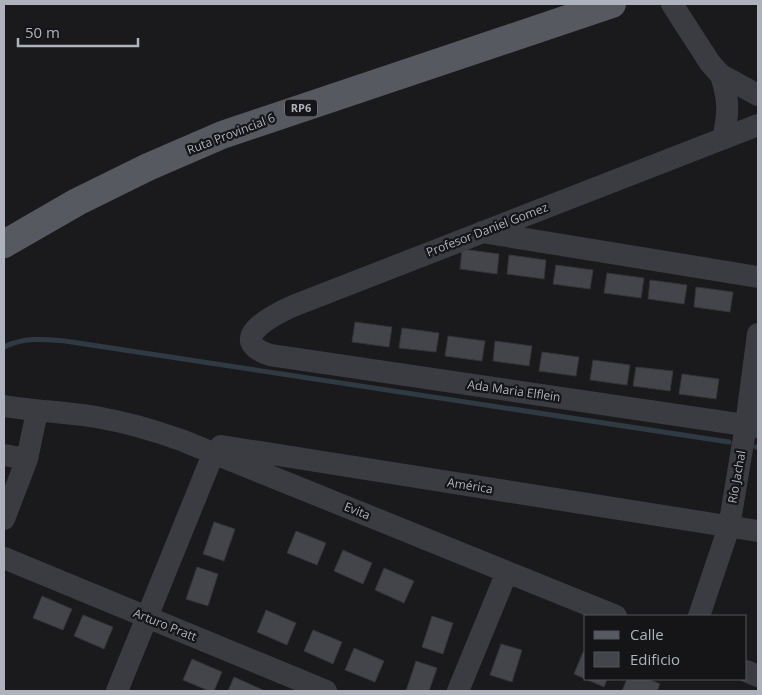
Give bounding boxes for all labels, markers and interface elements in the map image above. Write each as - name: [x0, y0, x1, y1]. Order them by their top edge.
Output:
- scale bar: [18, 15, 138, 47]
- text: 50 m: [25, 22, 60, 42]
- road number: RP6: [285, 100, 317, 116]
- street label: Ruta Provincial 6: [184, 109, 277, 158]
- street label: Profesor Daniel Gomez: [423, 198, 550, 261]
- street label: Ada Maria Elflein: [466, 376, 562, 405]
- street label: Río Jachal: [723, 449, 750, 505]
- street label: América: [446, 474, 494, 497]
- street label: Evita: [342, 498, 373, 523]
- street label: Arturo Pratt: [131, 604, 199, 645]
- legend: [584, 615, 747, 680]
- text: Calle: [630, 624, 664, 644]
- text: Edificio: [630, 649, 680, 669]

